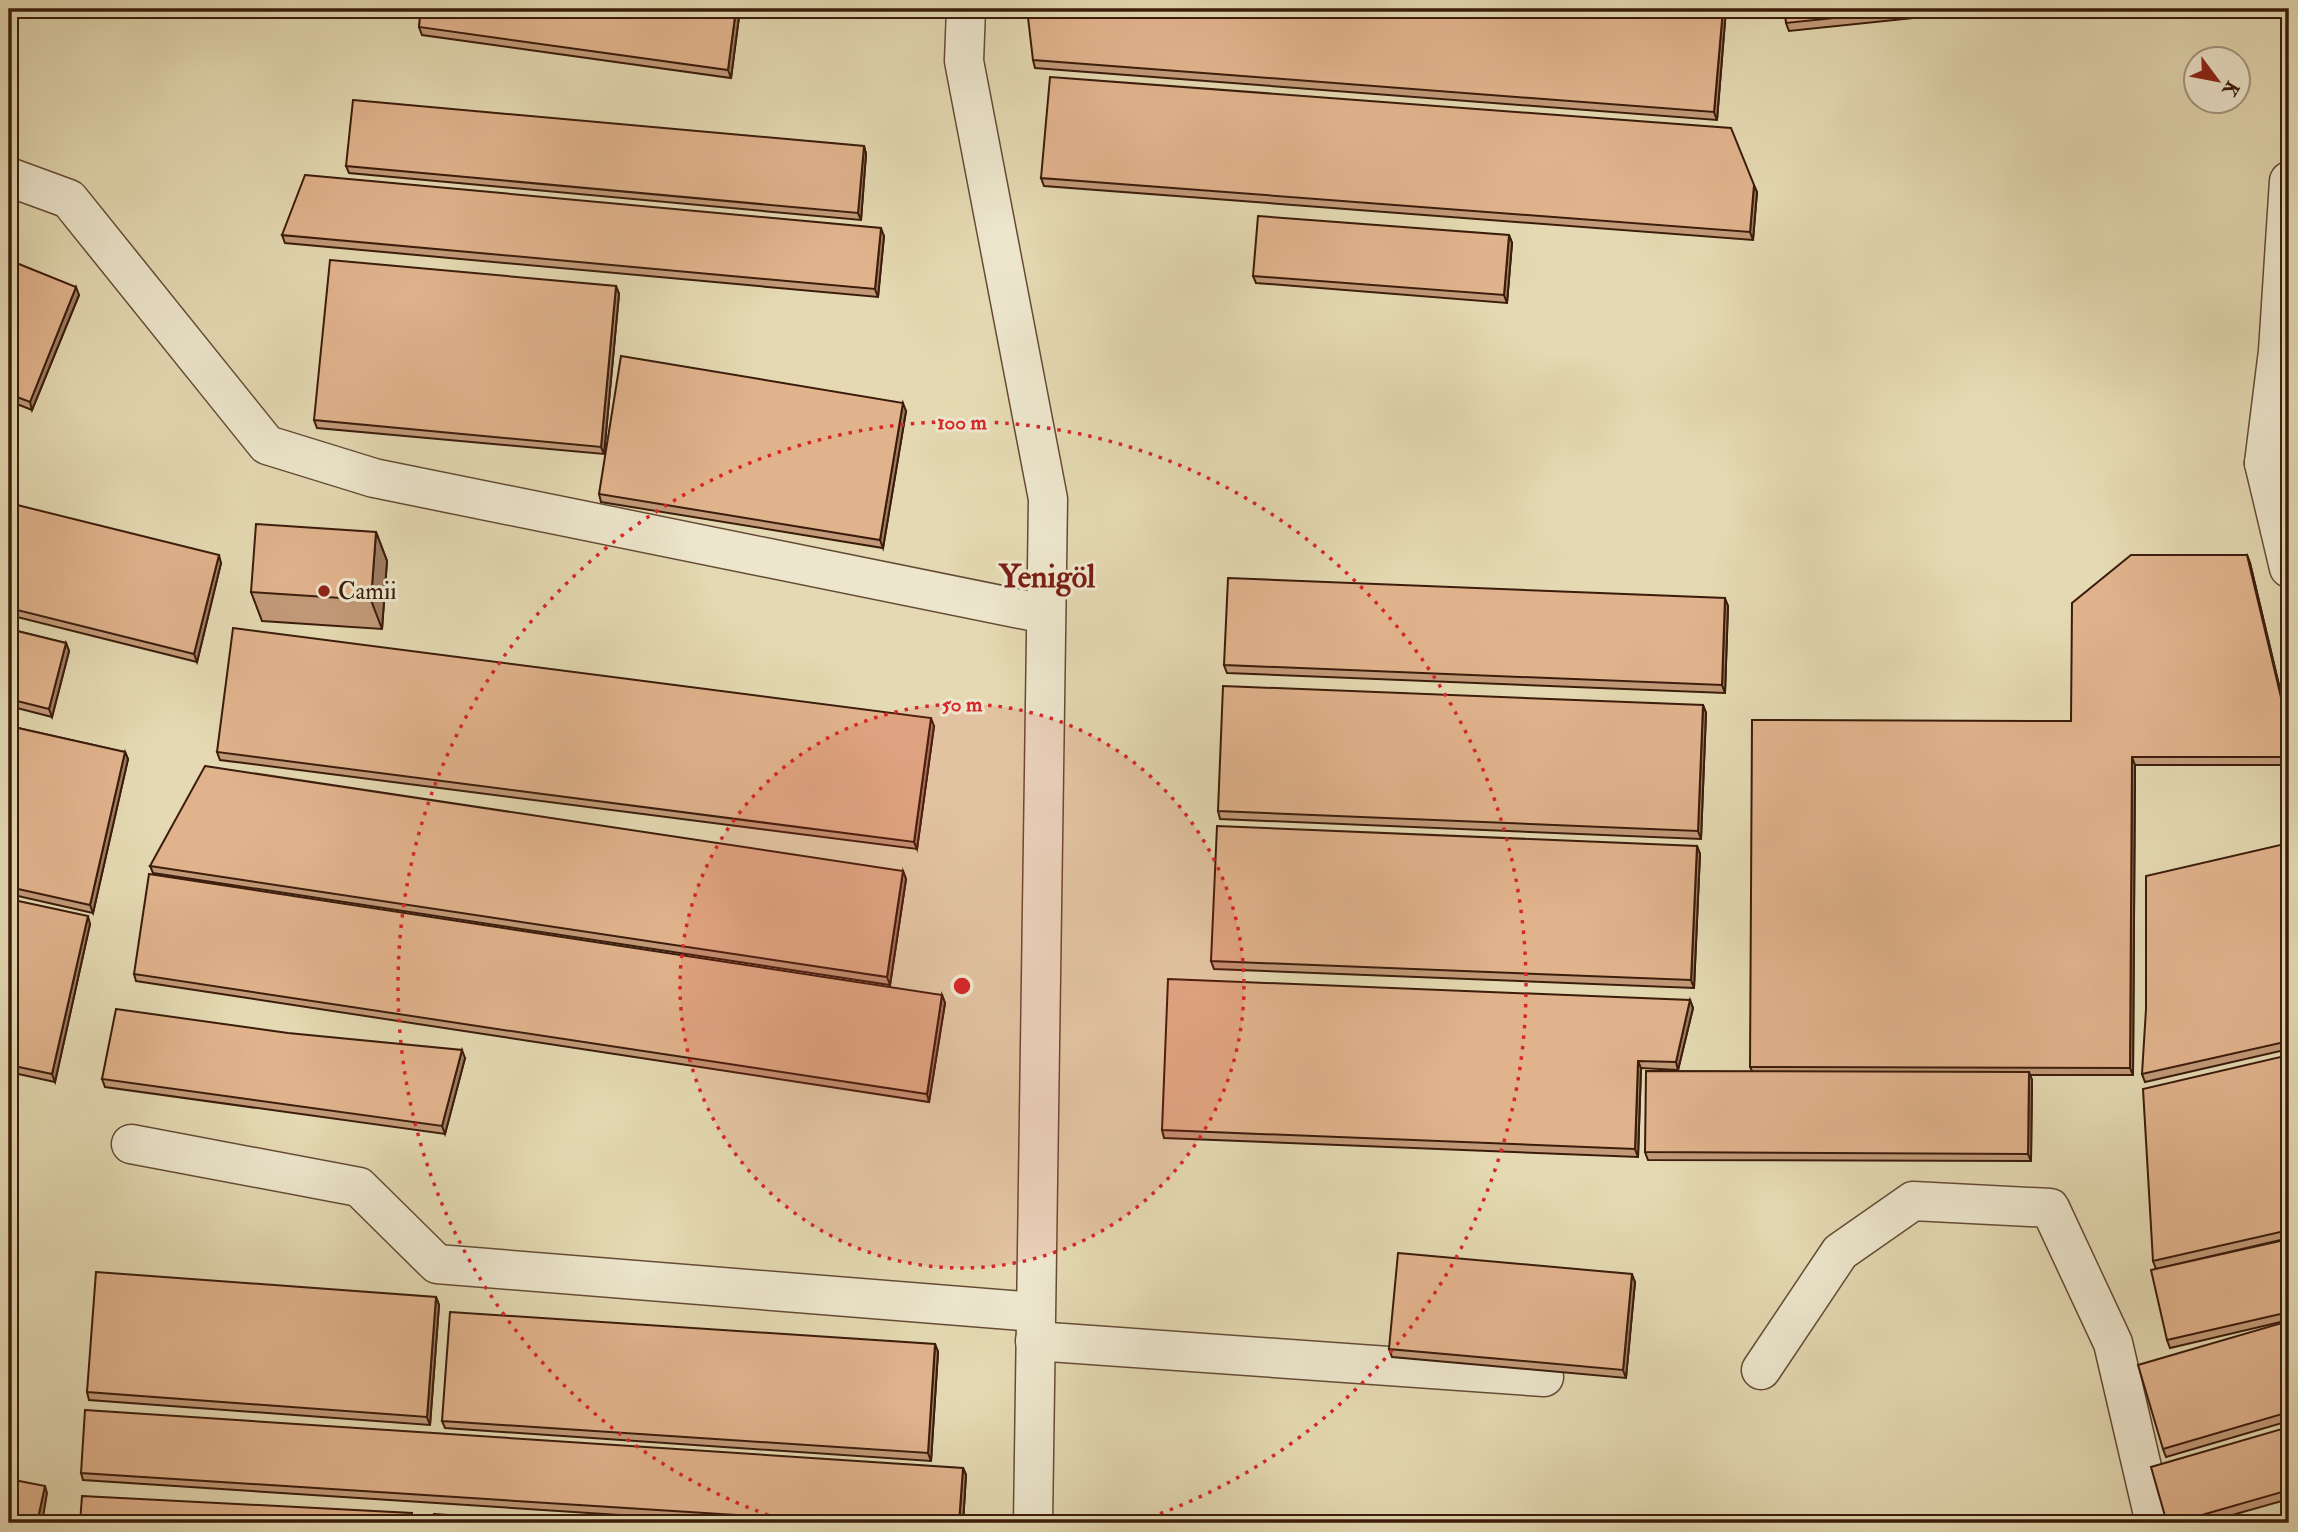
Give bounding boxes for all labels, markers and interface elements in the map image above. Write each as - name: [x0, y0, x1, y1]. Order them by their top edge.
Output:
- north arrow: [2182, 46, 2252, 116]
- text: K: [2216, 76, 2244, 101]
- text: 100 m: [937, 409, 988, 436]
- district label: Yenigöl: [998, 557, 1096, 597]
- place label: Camii: [338, 576, 397, 607]
- marker: Camii: [316, 583, 332, 599]
- text: 50 m: [942, 691, 983, 718]
- centre of rings: [950, 974, 974, 998]

